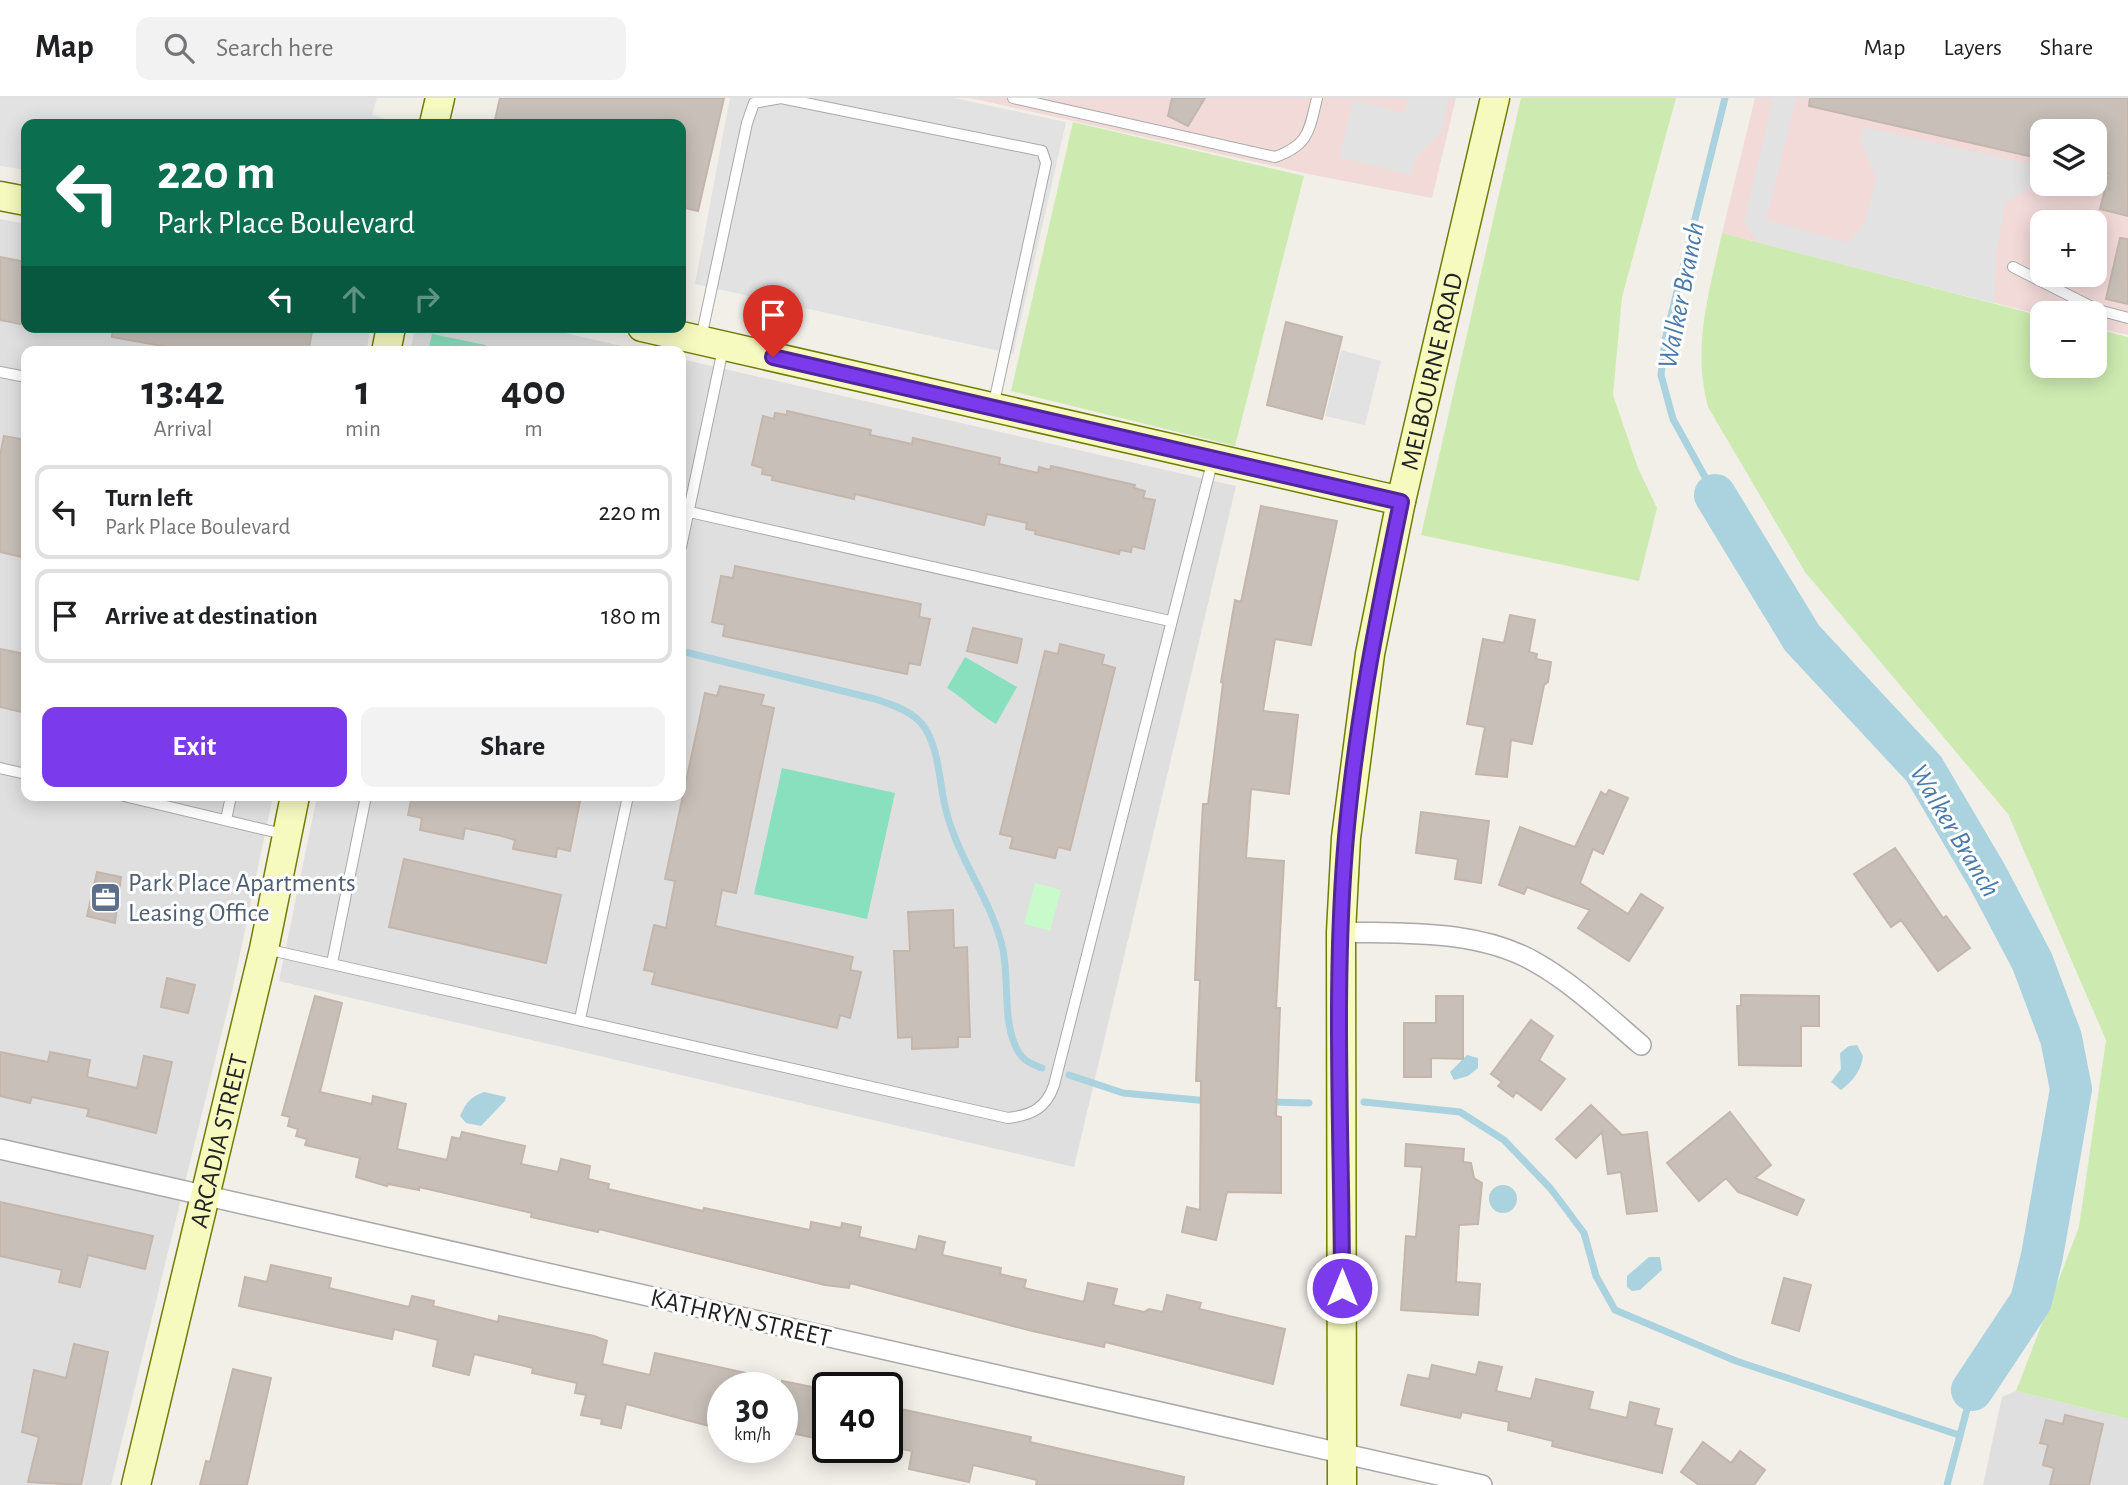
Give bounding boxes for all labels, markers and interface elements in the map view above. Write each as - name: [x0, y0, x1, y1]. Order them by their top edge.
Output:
- search box: [136, 17, 626, 80]
- icon: search: [160, 29, 198, 67]
- text: Map: [35, 31, 94, 64]
- text: Search here: [216, 35, 334, 61]
- text: Map: [1863, 36, 1905, 60]
- text: Layers: [1943, 36, 2002, 60]
- text: Share: [2040, 36, 2093, 60]
- map controls: [2030, 119, 2107, 378]
- button: layers: [2030, 119, 2107, 196]
- icon: left: [42, 147, 133, 238]
- text: 220 m: [157, 149, 276, 198]
- text: Park Place Boulevard: [157, 207, 415, 239]
- button: +: [2030, 210, 2107, 287]
- water label: Walker Branch: [1654, 220, 1710, 371]
- street label: MELBOURNE ROAD: [1397, 270, 1468, 473]
- icon: left: [262, 280, 300, 318]
- icon: ahead: [335, 280, 373, 318]
- icon: right: [408, 280, 446, 318]
- pin: [743, 285, 803, 357]
- icon: arrive: [754, 296, 792, 334]
- button: −: [2030, 301, 2107, 378]
- text: 13:42: [141, 370, 225, 412]
- text: 1: [355, 370, 370, 412]
- text: 400: [501, 370, 566, 412]
- text: Arrival: [153, 418, 213, 441]
- text: min: [345, 418, 381, 441]
- text: m: [524, 418, 543, 441]
- text: Turn left: [105, 485, 193, 511]
- icon: left: [46, 493, 84, 531]
- text: 220 m: [599, 499, 661, 525]
- text: Park Place Boulevard: [105, 516, 291, 539]
- icon: arrive: [46, 597, 84, 635]
- text: Arrive at destination: [105, 603, 318, 629]
- text: 180 m: [601, 603, 661, 629]
- button: Exit: [42, 707, 347, 787]
- button: Share: [361, 707, 665, 787]
- water label: Walker Branch: [1904, 760, 2005, 902]
- place label: Park Place Apartments Leasing Office: [128, 870, 356, 926]
- office icon: Park Place Apartments Leasing Office: [88, 880, 122, 914]
- street label: ARCADIA STREET: [186, 1051, 253, 1230]
- position arrow: [1305, 1251, 1379, 1325]
- street label: KATHRYN STREET: [648, 1285, 834, 1351]
- speed limit sign: 40: [812, 1372, 903, 1463]
- text: 30: [736, 1391, 769, 1426]
- text: km/h: [734, 1426, 771, 1444]

